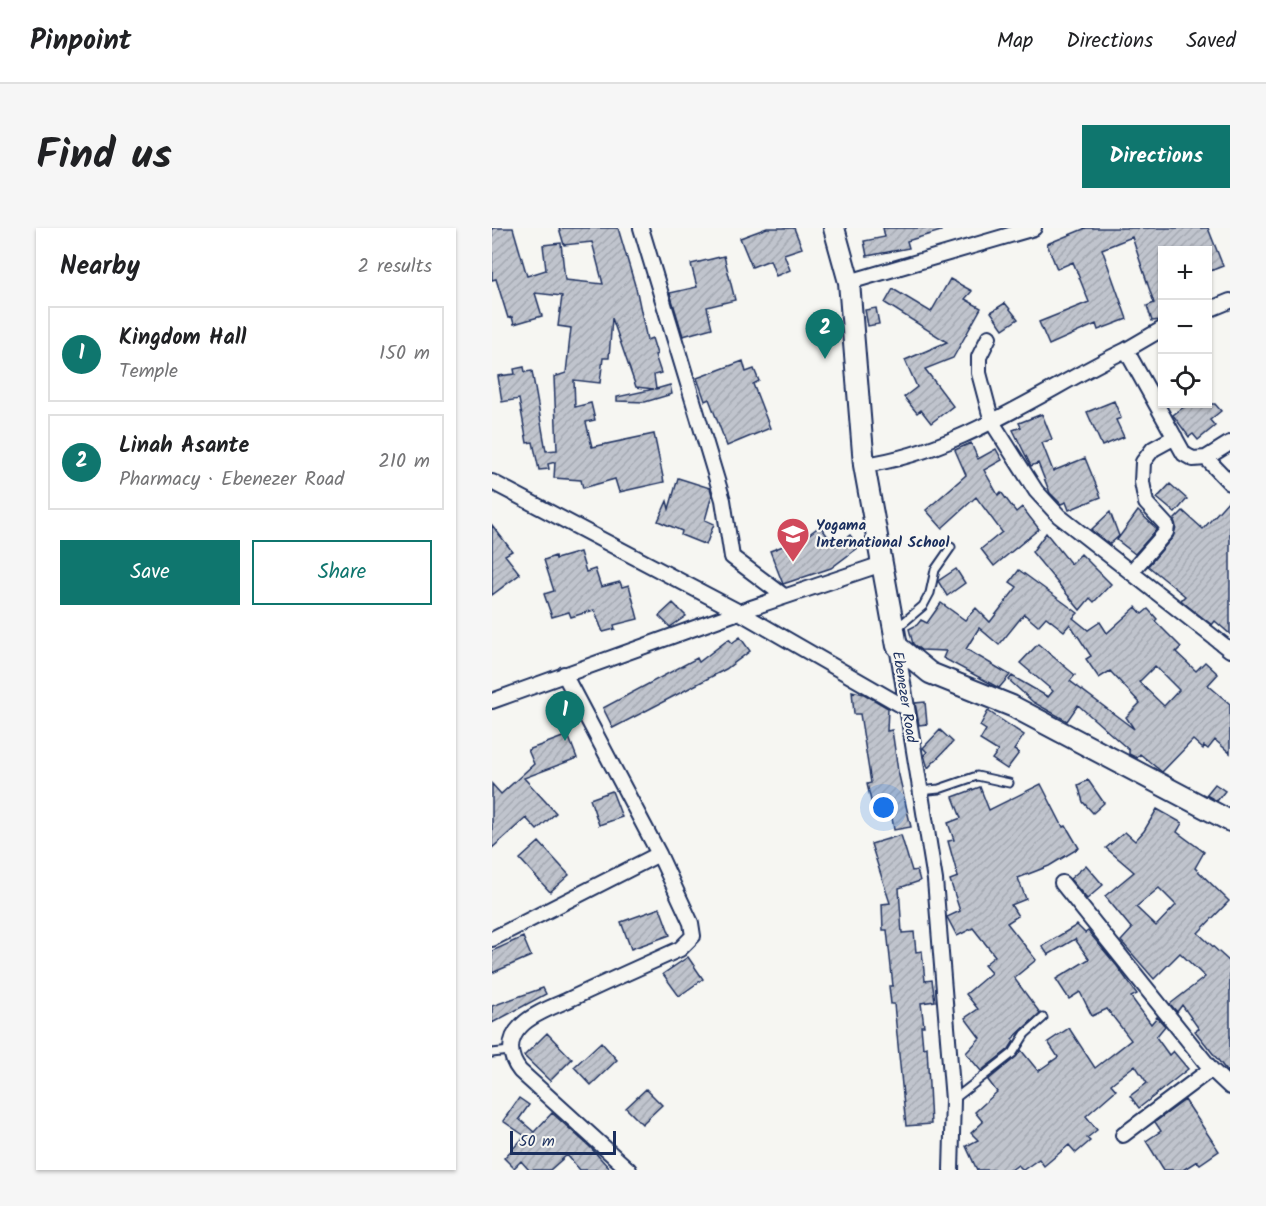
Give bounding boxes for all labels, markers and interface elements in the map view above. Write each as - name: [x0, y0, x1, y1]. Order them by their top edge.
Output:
- text: Pinpoint: [30, 19, 131, 64]
- text: Map: [997, 25, 1033, 58]
- text: Directions: [1066, 25, 1153, 58]
- text: Saved: [1186, 25, 1236, 58]
- text: Find us: [36, 123, 172, 190]
- button: Directions: [1082, 125, 1230, 188]
- text: Nearby: [60, 246, 140, 288]
- map controls: [1158, 246, 1212, 408]
- button: +: [1158, 246, 1212, 300]
- text: 2 results: [357, 251, 432, 283]
- button: −: [1158, 300, 1212, 354]
- pin: 2: [806, 310, 844, 359]
- text: Kingdom Hall: [119, 321, 246, 356]
- text: 1: [78, 338, 85, 370]
- text: 150 m: [379, 338, 430, 370]
- button: locate: [1158, 354, 1212, 408]
- text: Temple: [119, 356, 178, 388]
- text: Linah Asante: [119, 429, 249, 464]
- text: 2: [76, 446, 87, 478]
- text: 210 m: [378, 446, 430, 478]
- text: Pharmacy · Ebenezer Road: [119, 464, 344, 496]
- place label: Yogama International School: [816, 514, 949, 555]
- school or university icon: Yogama International School: [775, 516, 811, 563]
- button: Save: [60, 540, 240, 605]
- button: Share: [252, 540, 432, 605]
- street label: Ebenezer Road: [885, 650, 923, 745]
- pin: 1: [546, 692, 584, 741]
- your location: [869, 793, 898, 822]
- scale bar: [510, 1128, 616, 1156]
- text: 50 m: [519, 1129, 555, 1154]

